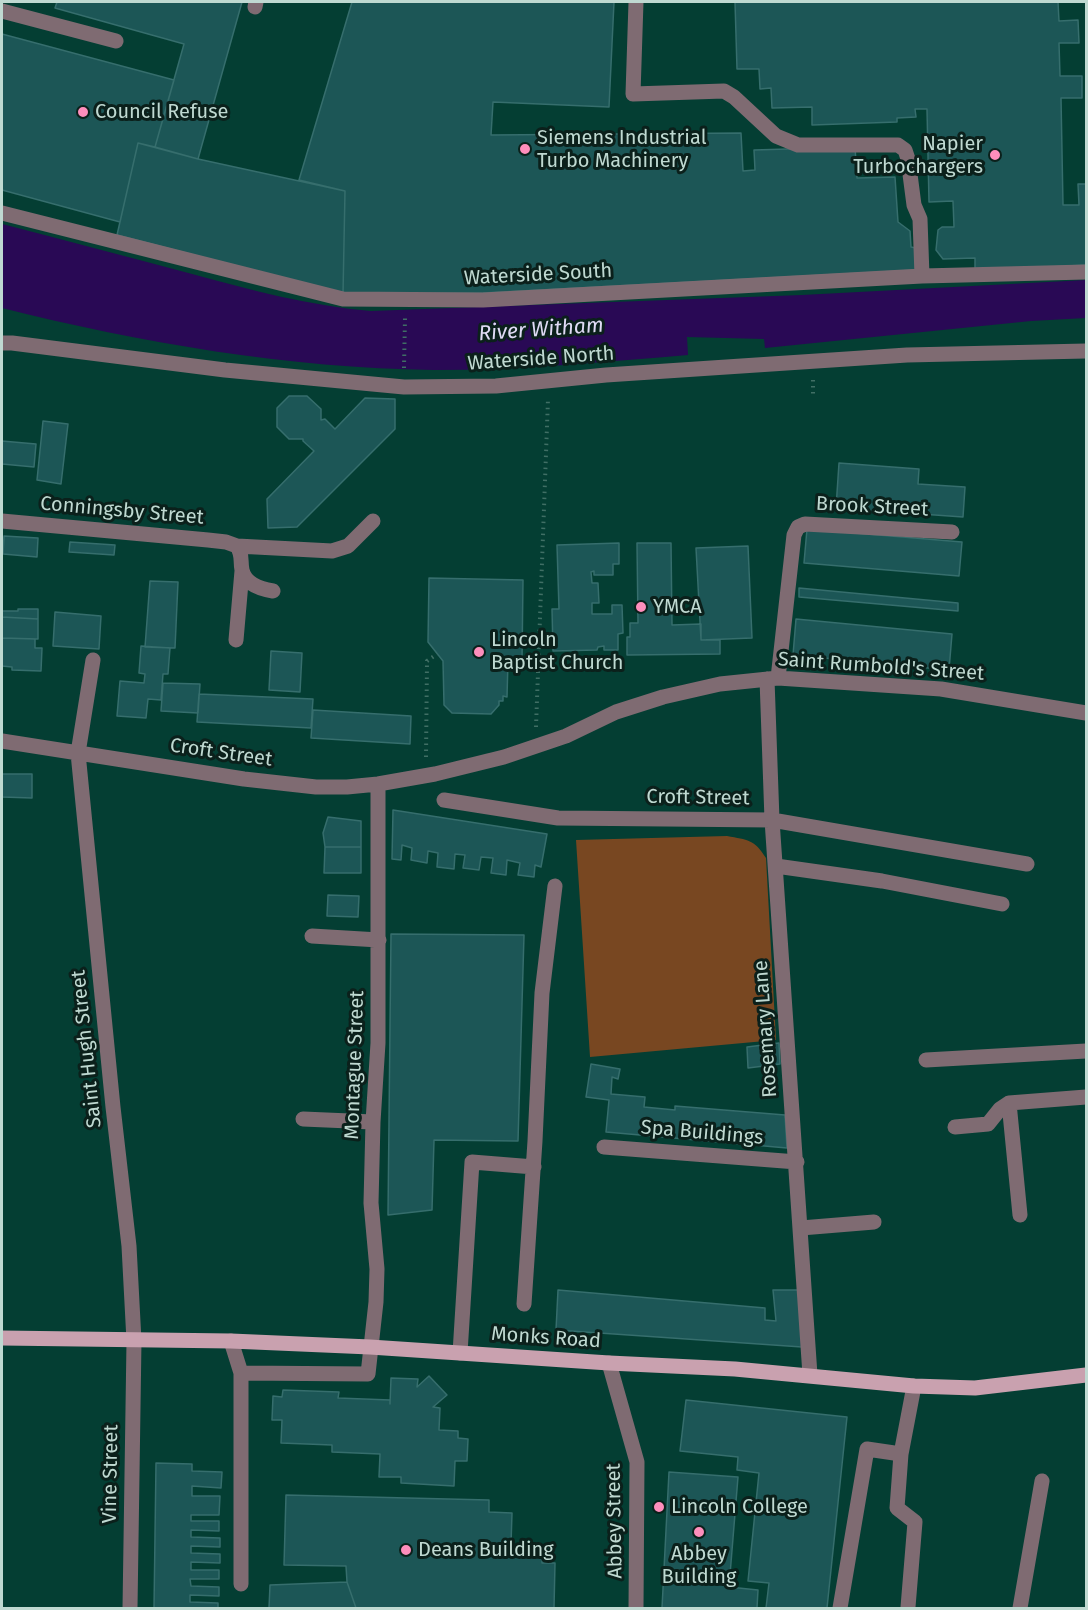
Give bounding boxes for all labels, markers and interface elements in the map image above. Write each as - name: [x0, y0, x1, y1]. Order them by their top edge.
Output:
- place label: Council Refuse: [95, 100, 228, 124]
- marker: Council Refuse: [76, 105, 90, 119]
- place label: Siemens Industrial Turbo Machinery: [537, 126, 707, 173]
- place label: Napier Turbochargers: [853, 132, 983, 179]
- marker: Siemens Industrial Turbo Machinery: [518, 142, 532, 156]
- marker: Napier Turbochargers: [988, 148, 1002, 162]
- street label: Waterside South: [463, 259, 613, 291]
- water label: River Witham: [478, 313, 604, 347]
- street label: Waterside North: [467, 342, 615, 376]
- street label: Conningsby Street: [39, 492, 205, 530]
- street label: Brook Street: [815, 492, 929, 522]
- place label: YMCA: [653, 595, 702, 619]
- marker: YMCA: [634, 600, 648, 614]
- place label: Lincoln Baptist Church: [491, 628, 623, 675]
- marker: Lincoln Baptist Church: [472, 645, 486, 659]
- street label: Saint Rumbold's Street: [777, 648, 985, 686]
- street label: Croft Street: [168, 734, 274, 772]
- street label: Croft Street: [646, 785, 750, 811]
- street label: Rosemary Lane: [749, 959, 783, 1099]
- street label: Saint Hugh Street: [67, 969, 107, 1129]
- street label: Montague Street: [340, 990, 370, 1140]
- street label: Spa Buildings: [640, 1116, 764, 1150]
- street label: Monks Road: [490, 1322, 602, 1354]
- street label: Vine Street: [98, 1424, 124, 1524]
- street label: Abbey Street: [602, 1463, 628, 1579]
- place label: Lincoln College: [671, 1495, 808, 1519]
- marker: Lincoln College: [652, 1500, 666, 1514]
- marker: Abbey Building: [692, 1525, 706, 1539]
- place label: Deans Building: [418, 1538, 554, 1562]
- place label: Abbey Building: [662, 1542, 736, 1589]
- marker: Deans Building: [399, 1543, 413, 1557]

